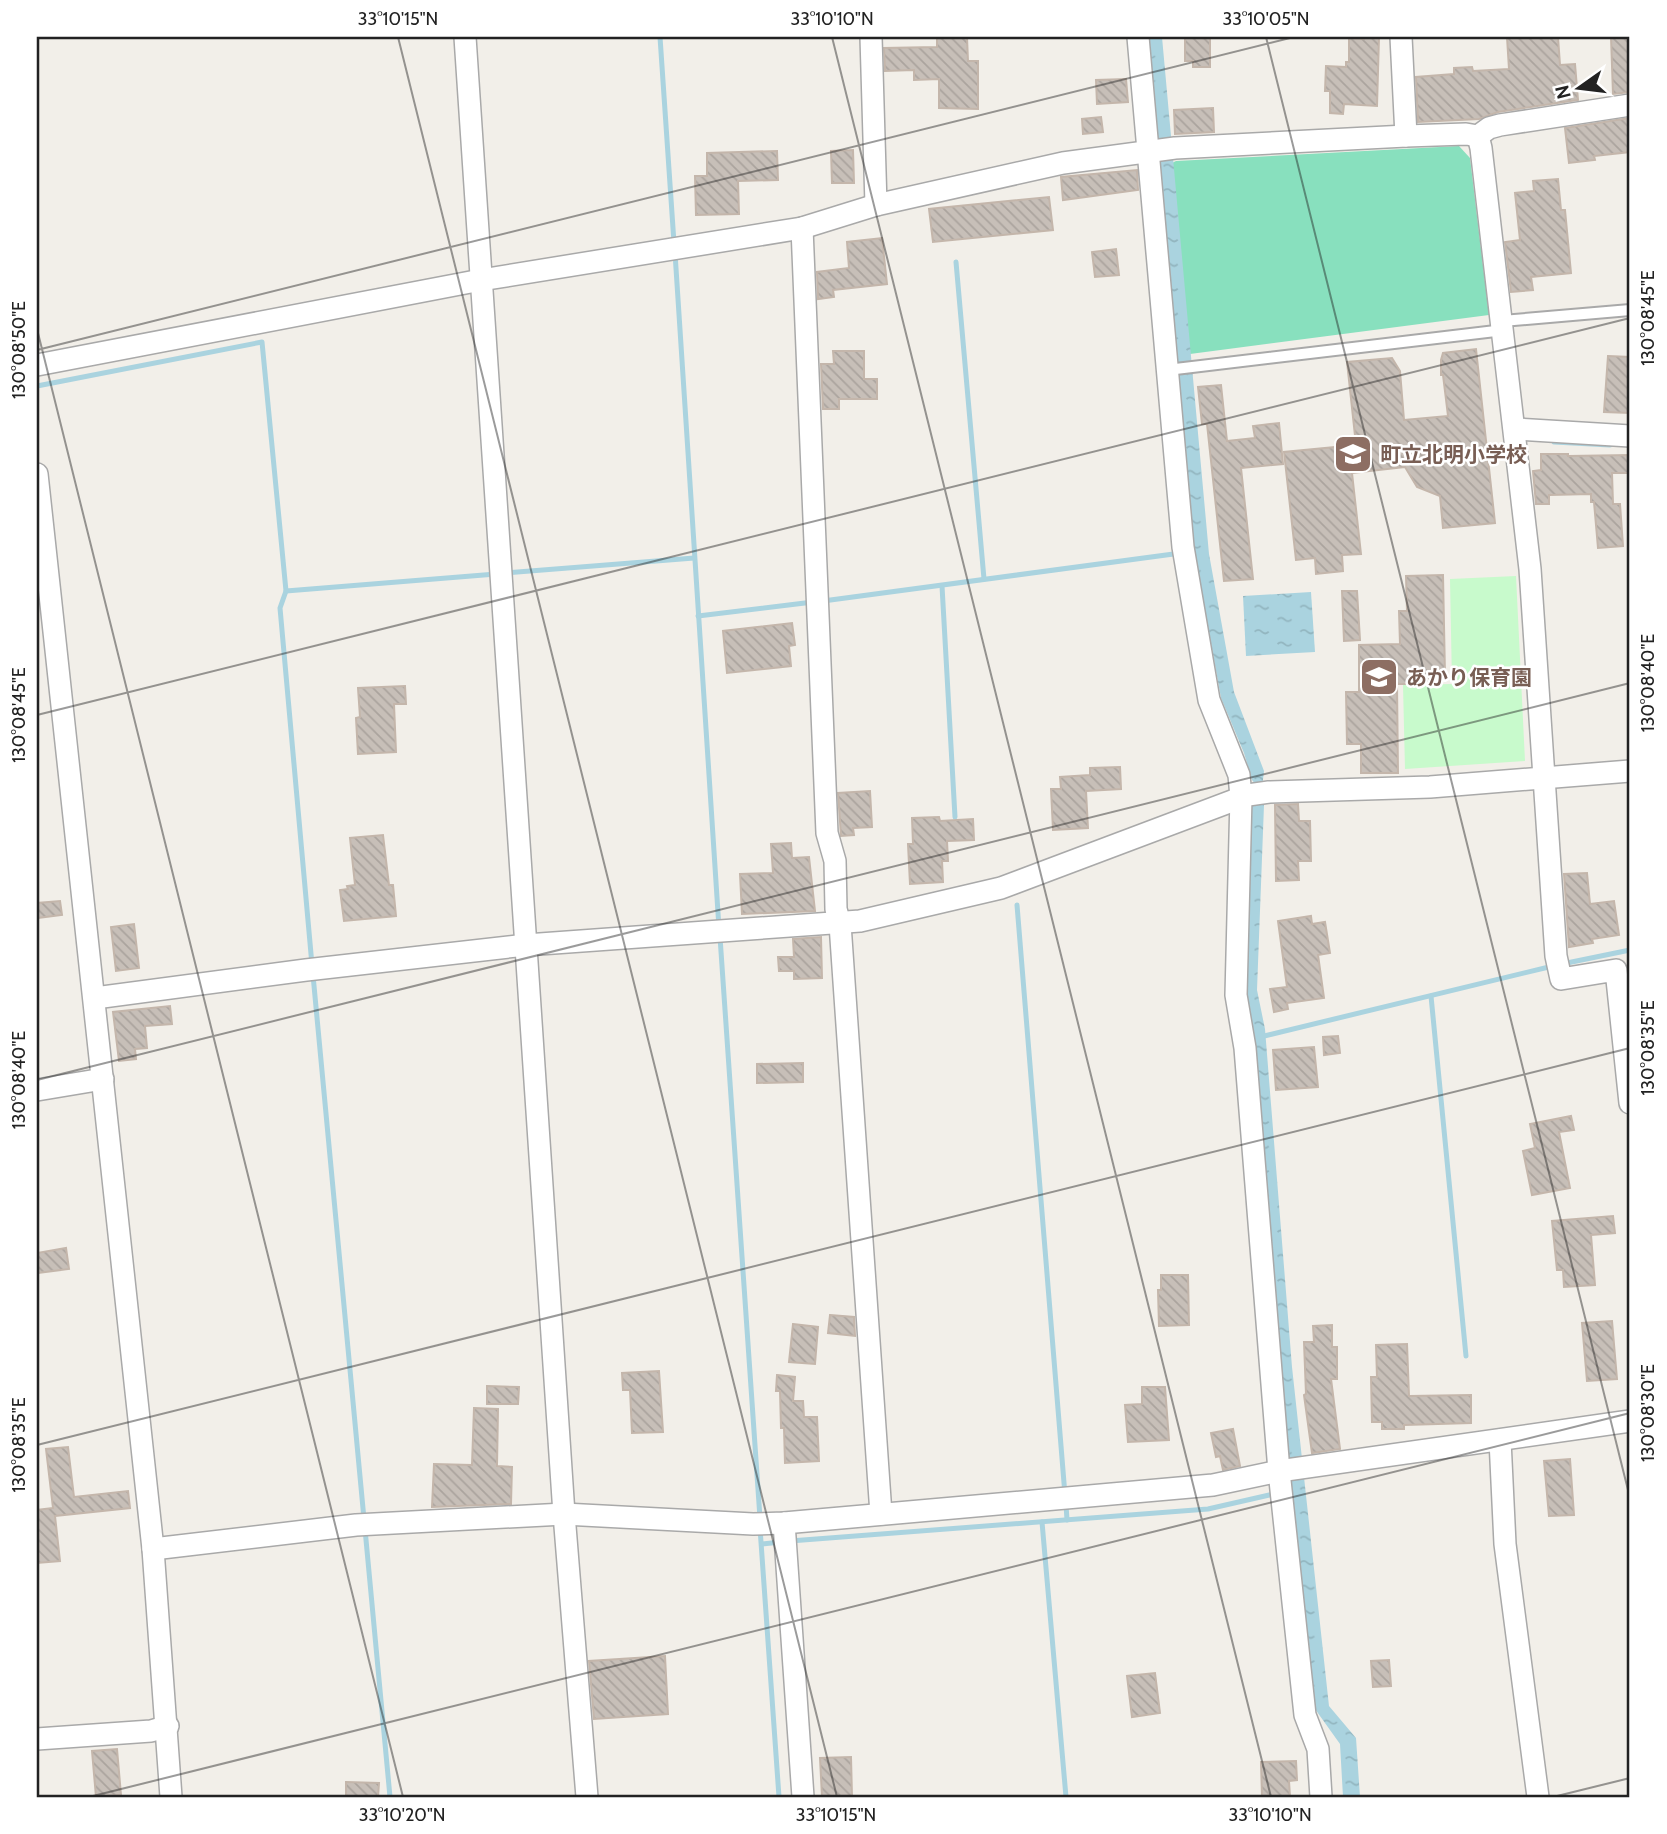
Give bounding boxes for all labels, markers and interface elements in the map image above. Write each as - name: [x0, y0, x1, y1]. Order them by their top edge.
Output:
- text: 33°10'15"N: [358, 8, 438, 30]
- text: 33°10'10"N: [790, 8, 874, 30]
- text: 33°10'05"N: [1222, 8, 1310, 30]
- north arrow: [1544, 52, 1614, 122]
- text: N: [1550, 83, 1576, 101]
- text: 130°08'45"E: [1637, 270, 1659, 366]
- text: 130°08'50"E: [8, 301, 30, 399]
- school or university icon: 町立北明小学校: [1332, 433, 1374, 475]
- place label: 町立北明小学校: [1380, 442, 1527, 467]
- text: 130°08'40"E: [1637, 634, 1659, 732]
- school or university icon: あかり保育園: [1358, 656, 1400, 698]
- place label: あかり保育園: [1406, 665, 1532, 690]
- text: 130°08'45"E: [8, 667, 30, 763]
- text: 130°08'35"E: [1637, 1000, 1659, 1096]
- text: 130°08'40"E: [8, 1031, 30, 1129]
- text: 130°08'30"E: [1637, 1364, 1659, 1462]
- text: 130°08'35"E: [8, 1397, 30, 1493]
- text: 33°10'20"N: [359, 1804, 445, 1826]
- text: 33°10'15"N: [796, 1804, 876, 1826]
- text: 33°10'10"N: [1228, 1804, 1312, 1826]

